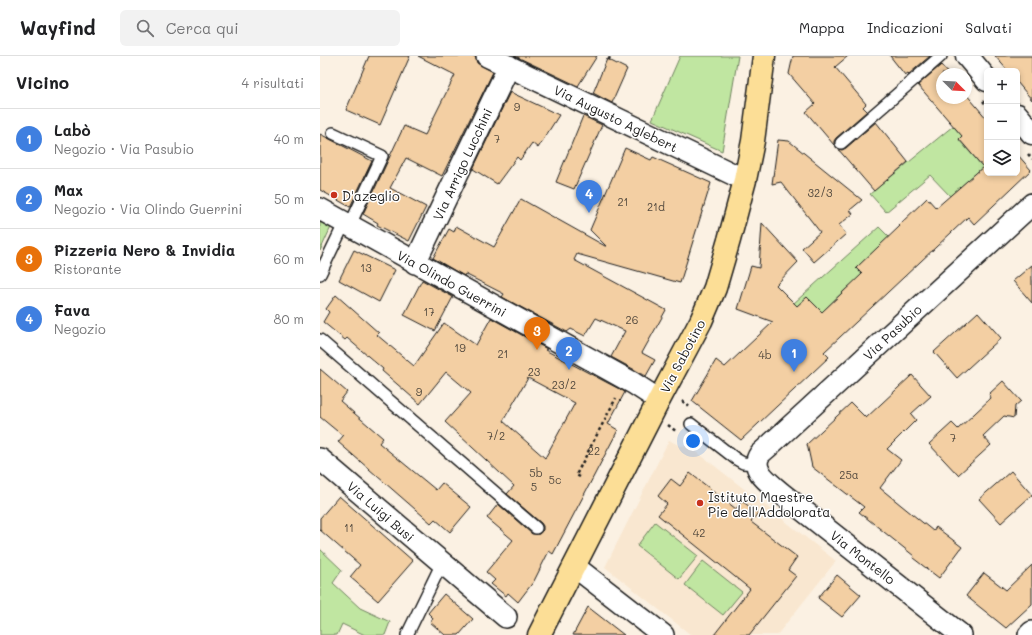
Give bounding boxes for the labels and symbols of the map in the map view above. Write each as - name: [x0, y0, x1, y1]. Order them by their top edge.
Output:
- north arrow: [936, 68, 972, 104]
- street label: Via Augusto Aglebert: [551, 81, 681, 156]
- house number: 9: [514, 99, 521, 114]
- street label: Via Arrigo Lucchini: [429, 105, 495, 223]
- house number: 7: [494, 131, 500, 146]
- pin: 4: [576, 180, 602, 213]
- house number: 32/3: [808, 185, 833, 200]
- place label: D'azeglio: [342, 187, 400, 204]
- marker: D'azeglio: [329, 190, 339, 200]
- house number: 21: [617, 194, 629, 209]
- house number: 21d: [647, 199, 665, 214]
- street label: Via Olindo Guerrini: [394, 246, 510, 320]
- house number: 13: [360, 260, 372, 275]
- street label: Via Pasubio: [859, 300, 925, 363]
- house number: 17: [423, 304, 435, 319]
- house number: 26: [626, 312, 638, 327]
- street label: Via Sabotino: [656, 316, 709, 396]
- pin: 3: [524, 317, 550, 350]
- pin: 2: [556, 337, 582, 370]
- pin: 1: [781, 339, 807, 372]
- house number: 19: [454, 340, 466, 355]
- house number: 21: [497, 346, 509, 361]
- house number: 4b: [758, 347, 772, 362]
- house number: 23: [528, 364, 541, 379]
- house number: 23/2: [552, 377, 576, 392]
- house number: 9: [416, 384, 423, 399]
- house number: 7/2: [487, 428, 505, 443]
- house number: 7: [950, 430, 956, 445]
- your location: [683, 431, 703, 451]
- house number: 22: [588, 443, 600, 458]
- house number: 5b: [529, 465, 543, 480]
- house number: 25a: [839, 467, 859, 482]
- house number: 5c: [549, 472, 561, 487]
- street label: Via Luigi Busi: [344, 477, 418, 545]
- house number: 5: [531, 479, 537, 494]
- place label: Istituto Maestre Pie dell'Addolorata: [708, 488, 830, 520]
- marker: Istituto Maestre Pie dell'Addolorata: [695, 498, 705, 508]
- house number: 11: [344, 520, 354, 535]
- house number: 42: [693, 525, 705, 540]
- street label: Via Montello: [827, 526, 899, 588]

